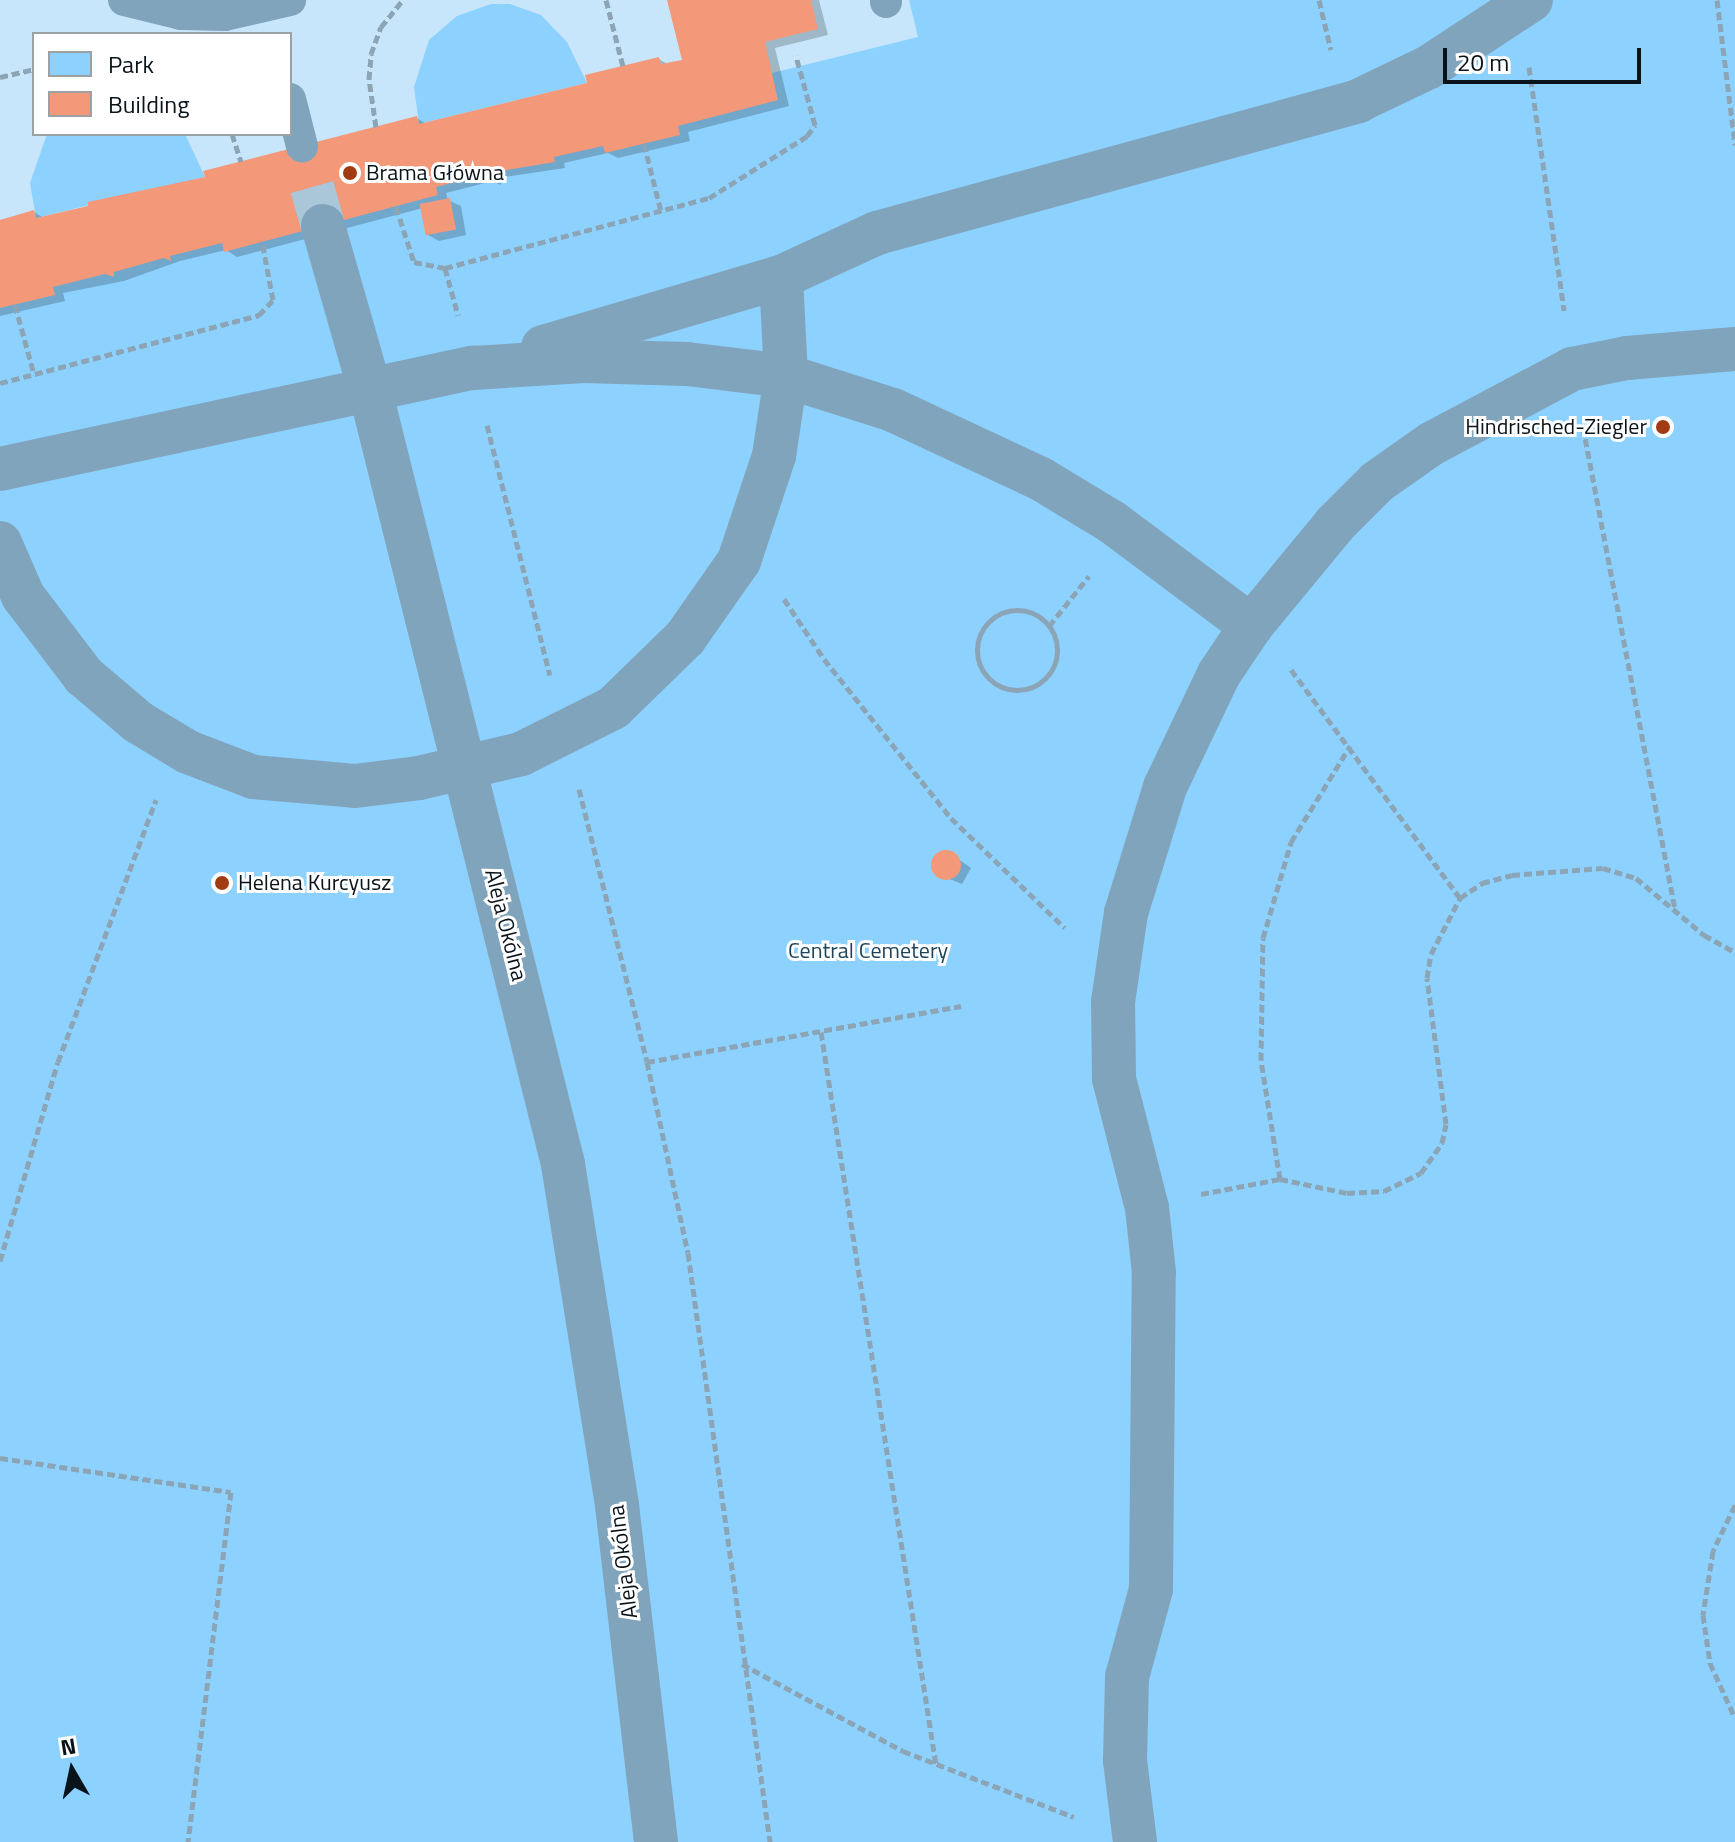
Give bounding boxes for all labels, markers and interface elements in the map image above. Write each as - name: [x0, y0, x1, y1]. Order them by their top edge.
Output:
- legend: [32, 32, 292, 136]
- scale bar: [1447, 32, 1645, 82]
- text: 20 m: [1457, 44, 1509, 80]
- text: Park: [108, 46, 154, 82]
- text: Building: [108, 86, 190, 122]
- place label: Brama Główna: [366, 160, 504, 186]
- marker: Brama Główna: [341, 164, 359, 182]
- place label: Hindrisched-Ziegler: [1465, 414, 1647, 440]
- marker: Hindrisched-Ziegler: [1654, 418, 1672, 436]
- street label: Aleja Okólna: [479, 866, 533, 984]
- place label: Helena Kurcyusz: [238, 870, 391, 896]
- marker: Helena Kurcyusz: [213, 874, 231, 892]
- park label: Central Cemetery: [788, 938, 948, 964]
- street label: Aleja Okólna: [603, 1504, 643, 1620]
- text: N: [58, 1728, 78, 1764]
- north arrow: [32, 1730, 112, 1810]

